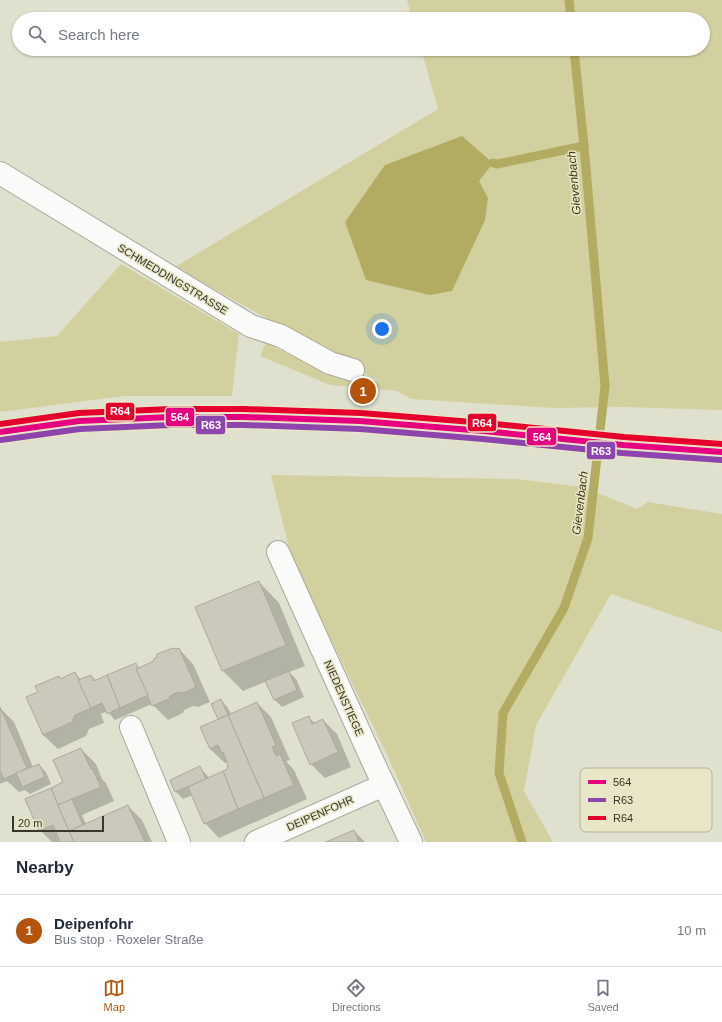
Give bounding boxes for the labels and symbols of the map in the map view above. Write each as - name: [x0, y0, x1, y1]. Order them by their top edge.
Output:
- water label: Gievenbach: [564, 150, 584, 216]
- street label: SCHMEDDINGSTRASSE: [116, 241, 230, 317]
- your location: [372, 319, 392, 339]
- pin: 1: [350, 376, 376, 406]
- line badge: R64: [105, 402, 135, 421]
- text: R64: [110, 405, 131, 417]
- line badge: 564: [165, 407, 195, 427]
- text: 564: [171, 411, 190, 423]
- line badge: R64: [467, 413, 497, 432]
- line badge: R63: [195, 415, 226, 435]
- text: R64: [472, 417, 493, 429]
- text: R63: [201, 419, 221, 431]
- line badge: 564: [526, 427, 557, 446]
- text: 564: [533, 431, 552, 443]
- line badge: R63: [586, 441, 616, 460]
- text: R63: [591, 445, 611, 457]
- water label: Gievenbach: [569, 470, 591, 536]
- street label: NIEDENSTIEGE: [322, 658, 366, 738]
- legend: [580, 768, 712, 832]
- text: 564: [613, 776, 631, 788]
- street label: DEIPENFOHR: [285, 793, 355, 833]
- text: R63: [613, 794, 633, 806]
- text: R64: [613, 812, 633, 824]
- scale bar: [12, 814, 104, 833]

